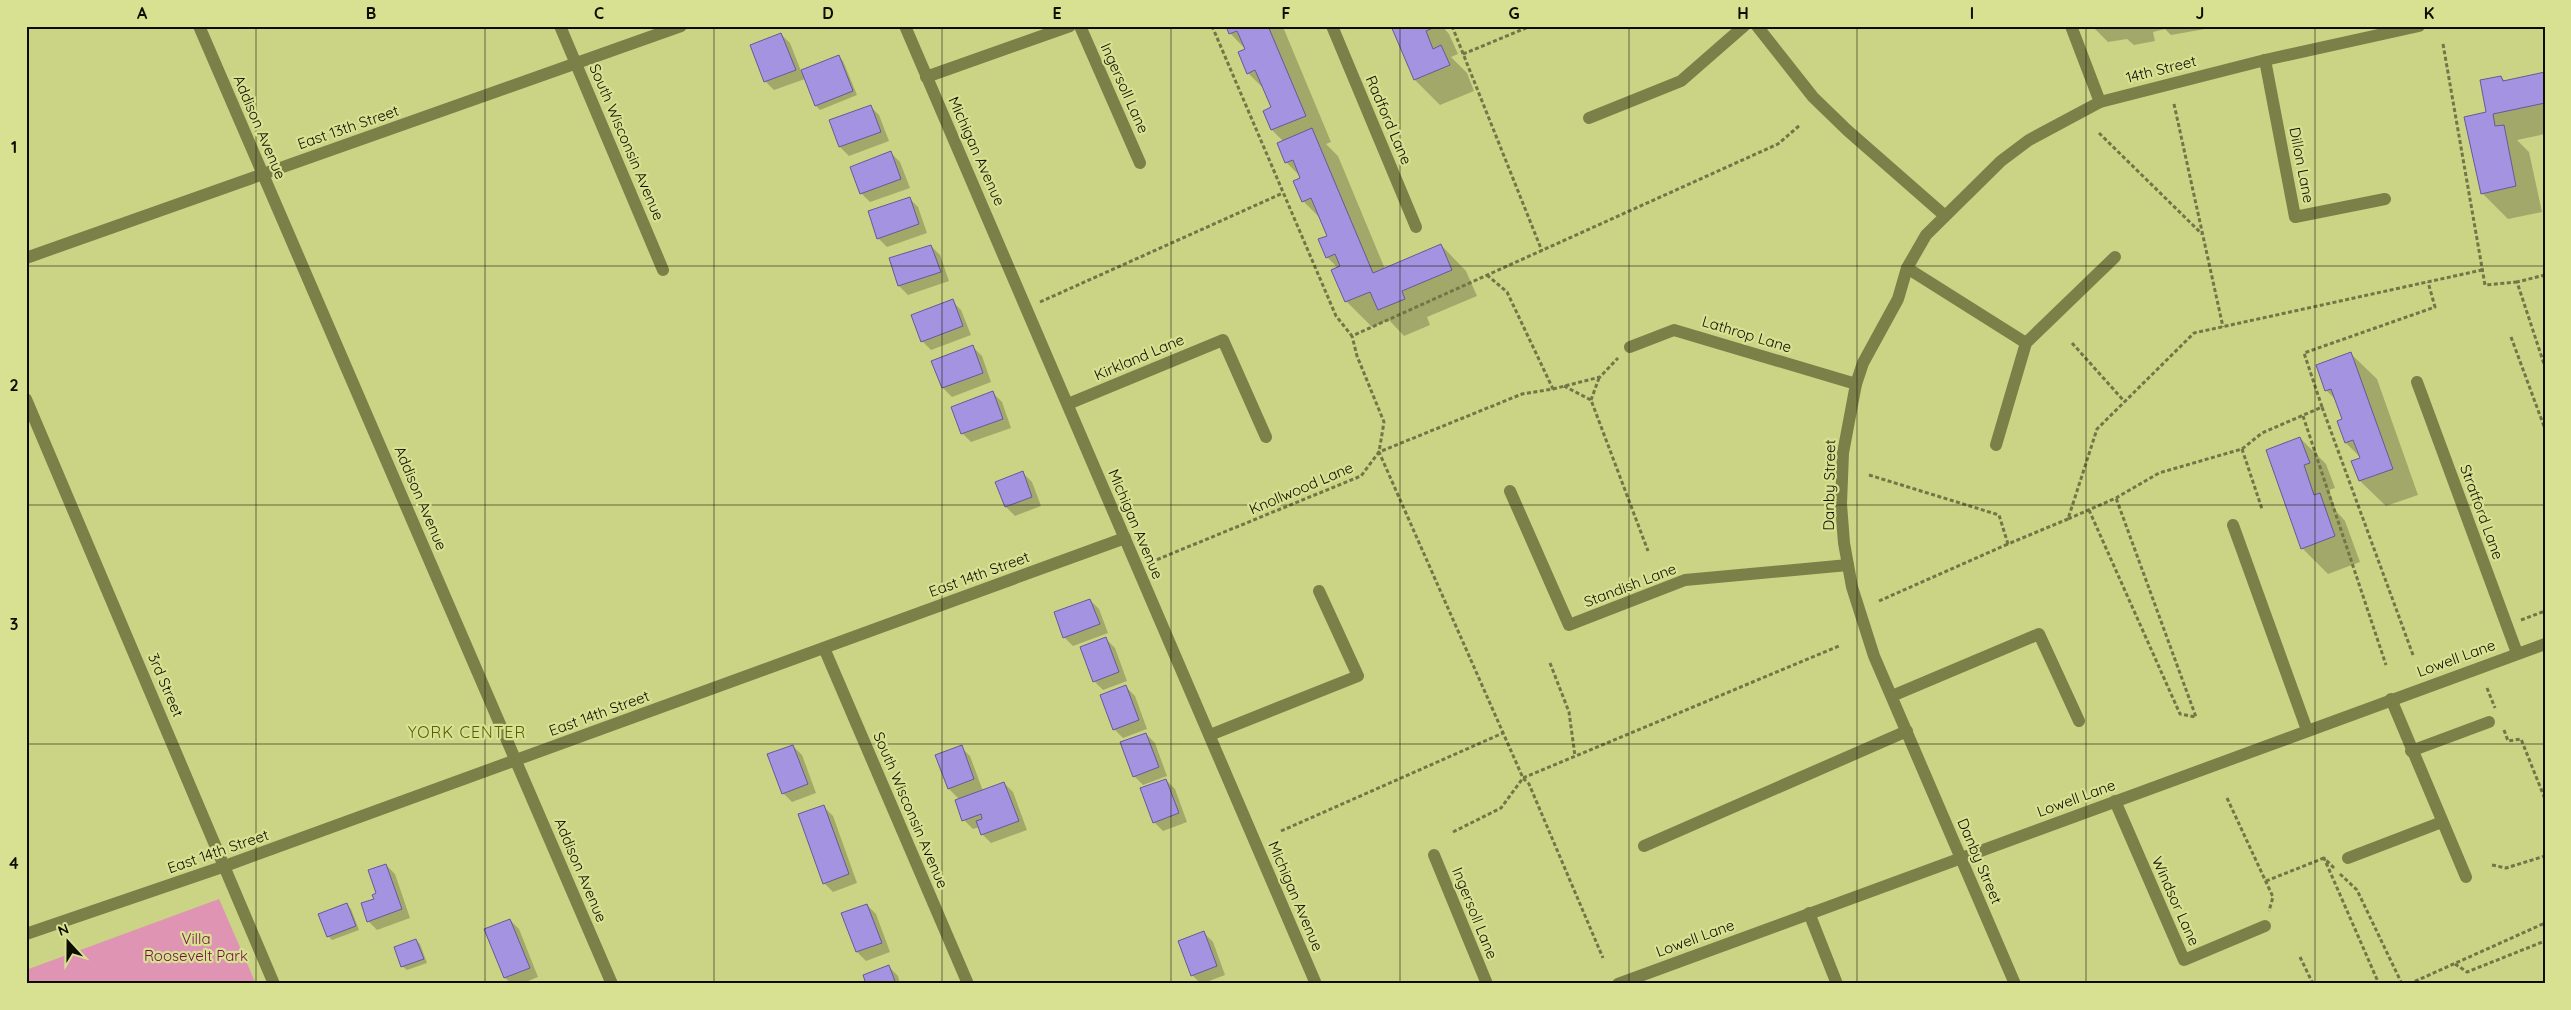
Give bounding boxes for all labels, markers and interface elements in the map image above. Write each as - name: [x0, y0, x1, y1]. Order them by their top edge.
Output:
- text: A: [137, 3, 148, 23]
- text: B: [366, 3, 376, 23]
- text: C: [594, 3, 604, 23]
- text: D: [822, 3, 834, 23]
- text: E: [1052, 3, 1062, 23]
- text: F: [1282, 3, 1291, 23]
- text: G: [1508, 3, 1520, 23]
- text: H: [1737, 3, 1749, 23]
- text: I: [1970, 3, 1974, 23]
- text: J: [2196, 3, 2204, 23]
- text: K: [2424, 3, 2434, 23]
- street label: Ingersoll Lane: [1097, 40, 1153, 136]
- street label: 14th Street: [2124, 51, 2198, 87]
- street label: South Wisconsin Avenue: [585, 61, 669, 223]
- street label: Addison Avenue: [230, 72, 290, 182]
- street label: Radford Lane: [1362, 73, 1416, 167]
- street label: Michigan Avenue: [944, 93, 1010, 209]
- street label: East 13th Street: [295, 101, 401, 153]
- street label: Dillon Lane: [2285, 125, 2319, 205]
- text: 1: [11, 137, 17, 157]
- street label: Lathrop Lane: [1700, 311, 1794, 357]
- street label: Kirkland Lane: [1091, 330, 1187, 384]
- text: 2: [9, 375, 19, 395]
- street label: Danby Street: [1819, 439, 1839, 531]
- street label: Addison Avenue: [391, 443, 451, 553]
- street label: Knollwood Lane: [1246, 458, 1356, 518]
- street label: Stratford Lane: [2456, 462, 2508, 562]
- street label: Michigan Avenue: [1104, 466, 1168, 582]
- street label: East 14th Street: [926, 547, 1032, 601]
- street label: Standish Lane: [1581, 559, 1679, 611]
- text: 3: [10, 614, 18, 634]
- street label: Lowell Lane: [2414, 635, 2498, 681]
- street label: 3rd Street: [144, 650, 188, 720]
- street label: East 14th Street: [546, 686, 652, 740]
- district label: YORK CENTER: [408, 722, 526, 742]
- street label: South Wisconsin Avenue: [869, 729, 953, 891]
- street label: Lowell Lane: [2034, 775, 2118, 821]
- street label: Addison Avenue: [551, 815, 611, 925]
- street label: Danby Street: [1953, 815, 2007, 907]
- street label: East 14th Street: [165, 825, 271, 877]
- street label: Michigan Avenue: [1264, 838, 1328, 954]
- text: 4: [9, 853, 19, 873]
- street label: Windsor Lane: [2148, 853, 2204, 949]
- street label: Ingersoll Lane: [1448, 864, 1502, 962]
- street label: Lowell Lane: [1653, 915, 1737, 961]
- north arrow: [42, 918, 92, 968]
- text: N: [55, 920, 71, 940]
- park label: Villa Roosevelt Park: [144, 929, 248, 965]

